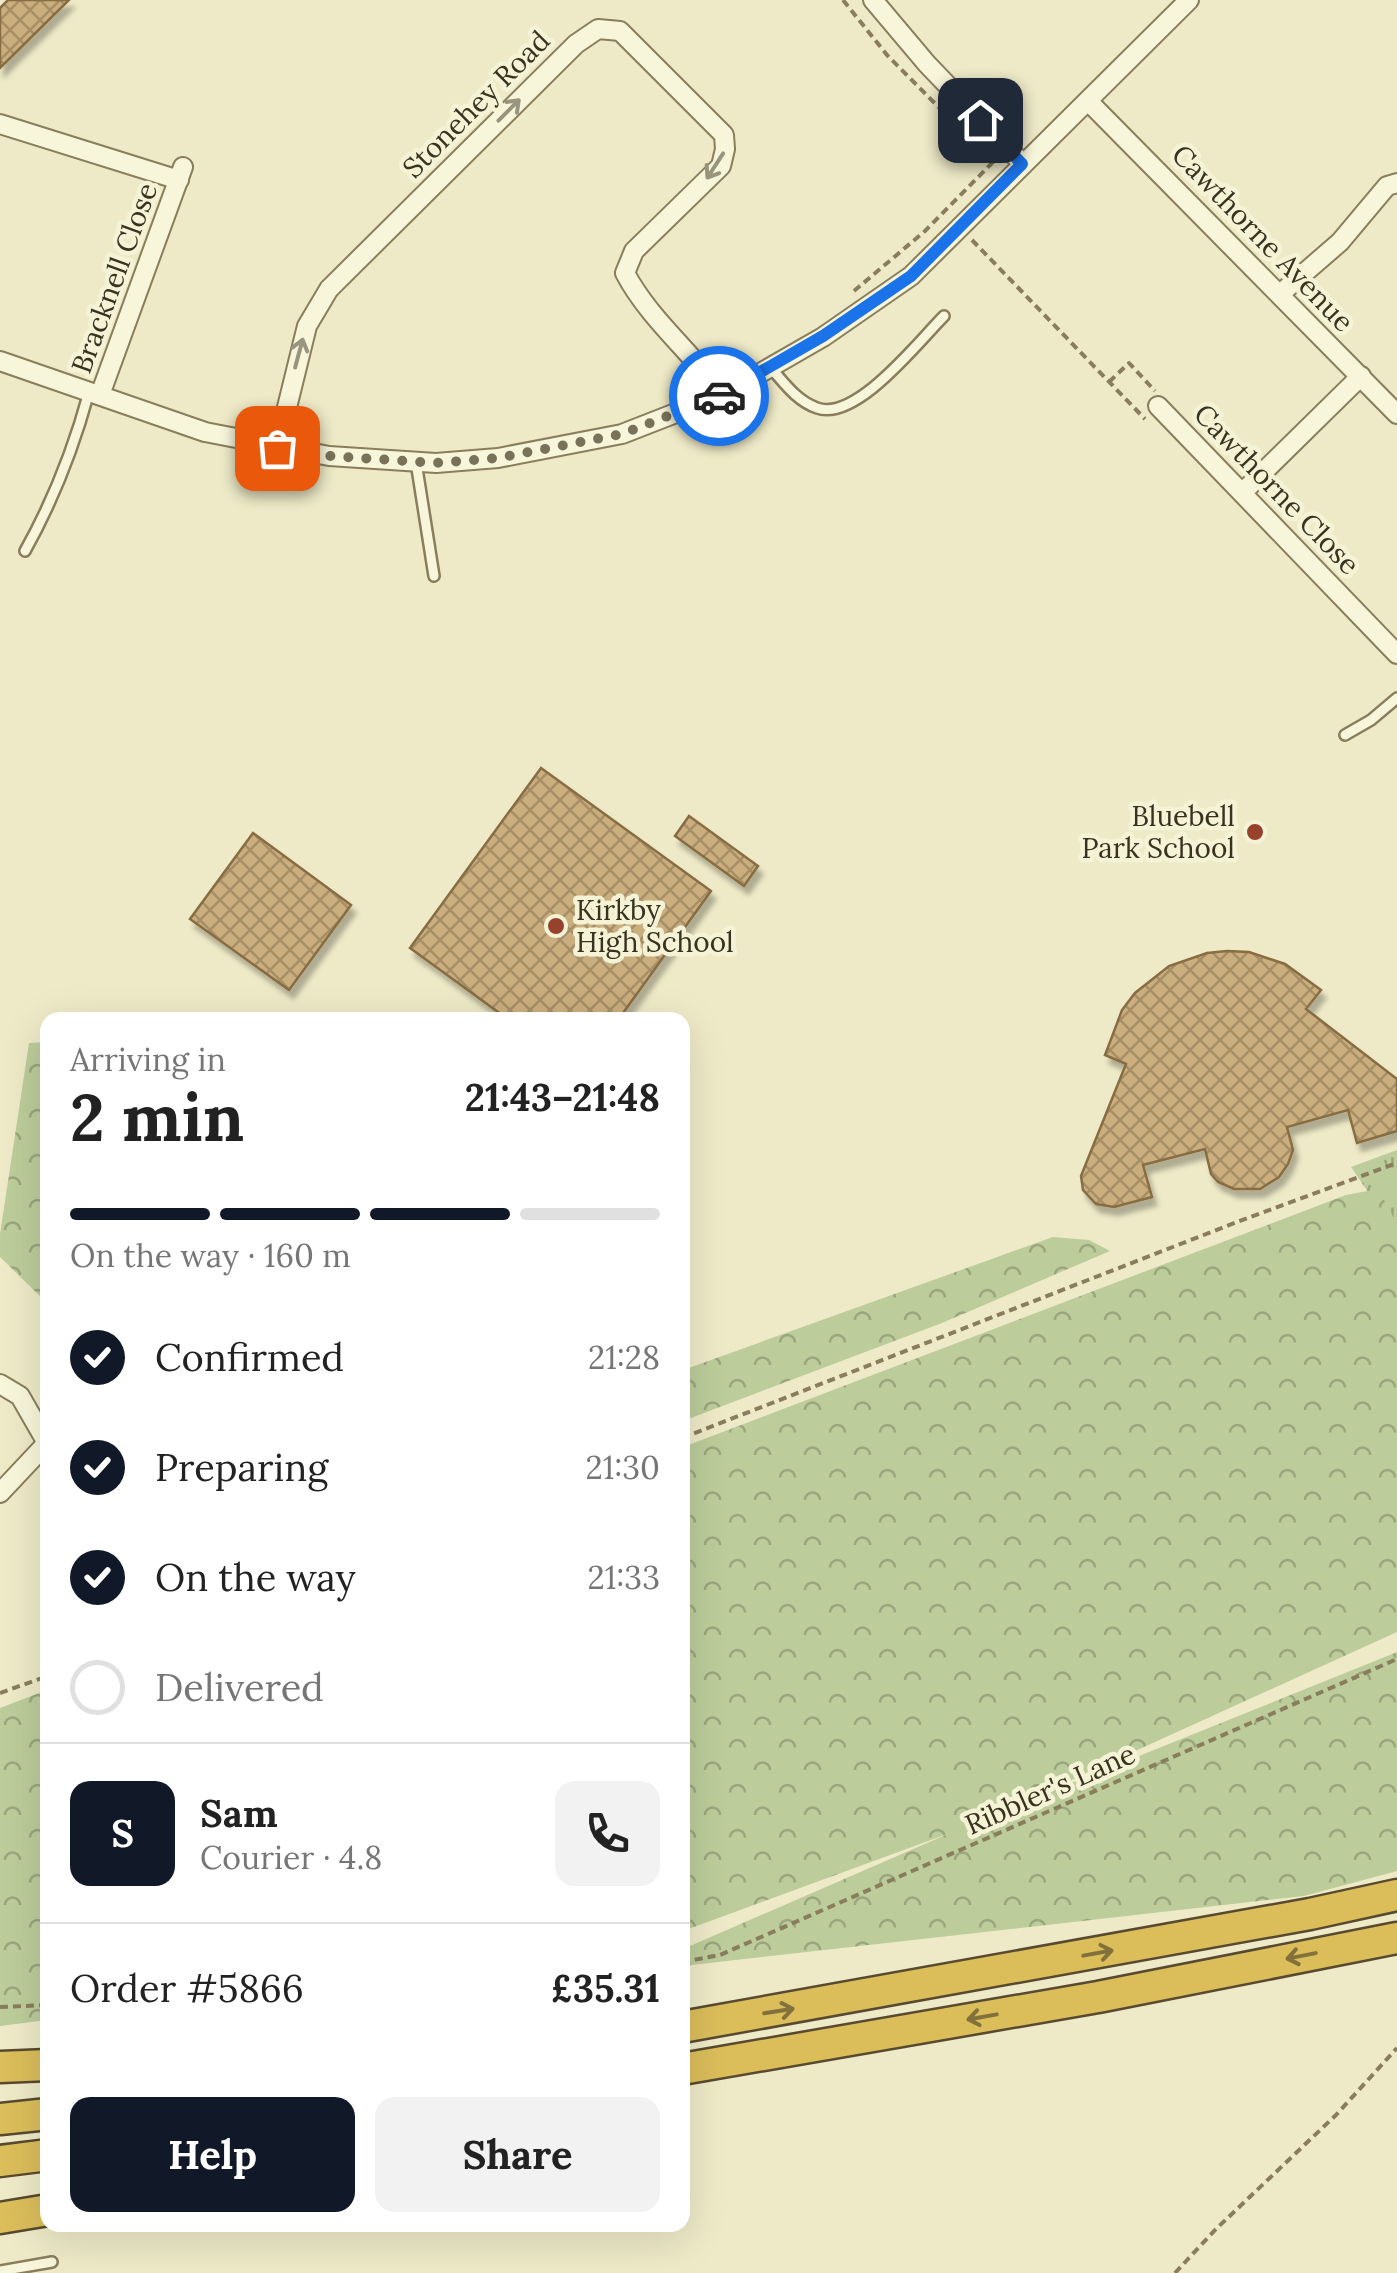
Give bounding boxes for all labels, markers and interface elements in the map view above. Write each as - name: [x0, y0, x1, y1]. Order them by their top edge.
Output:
- street label: Stonehey Road: [395, 23, 557, 185]
- pin: [938, 78, 1023, 163]
- icon: home: [953, 93, 1008, 148]
- one-way arrow: [497, 99, 521, 123]
- street label: Cawthorne Avenue: [1164, 137, 1362, 339]
- one-way arrow: [705, 152, 726, 179]
- street label: Bracknell Close: [63, 178, 165, 378]
- one-way arrow: [291, 338, 310, 369]
- courier: [669, 346, 769, 446]
- icon: car: [692, 369, 747, 424]
- street label: Cawthorne Close: [1186, 396, 1368, 582]
- pin: [235, 406, 320, 491]
- icon: bag: [250, 421, 305, 476]
- place label: Bluebell Park School: [1081, 798, 1235, 866]
- marker: Bluebell Park School: [1244, 821, 1266, 843]
- place label: Kirkby High School: [576, 892, 734, 960]
- marker: Kirkby High School: [545, 915, 567, 937]
- text: Arriving in: [70, 1039, 226, 1080]
- text: 21:43–21:48: [465, 1073, 660, 1121]
- text: 2 min: [70, 1076, 244, 1159]
- text: On the way · 160 m: [70, 1235, 351, 1276]
- icon: check: [70, 1330, 125, 1385]
- text: Confirmed: [155, 1333, 344, 1381]
- text: 21:28: [588, 1337, 660, 1378]
- icon: check: [70, 1440, 125, 1495]
- text: Preparing: [155, 1443, 328, 1491]
- text: 21:30: [585, 1447, 660, 1488]
- icon: check: [70, 1550, 125, 1605]
- text: On the way: [155, 1553, 356, 1601]
- text: 21:33: [588, 1557, 660, 1598]
- text: Delivered: [155, 1663, 324, 1711]
- street label: Ribbler's Lane: [959, 1735, 1141, 1843]
- button: phone: [555, 1781, 660, 1886]
- text: Sam: [200, 1789, 278, 1837]
- text: S: [111, 1809, 134, 1857]
- text: Courier · 4.8: [200, 1837, 382, 1878]
- one-way arrow: [1082, 1943, 1114, 1962]
- one-way arrow: [1286, 1948, 1318, 1967]
- text: Order #5866: [70, 1964, 304, 2012]
- text: £35.31: [551, 1964, 660, 2012]
- one-way arrow: [762, 2001, 794, 2020]
- one-way arrow: [966, 2008, 999, 2027]
- button: Help: [70, 2097, 355, 2212]
- button: Share: [375, 2097, 660, 2212]

